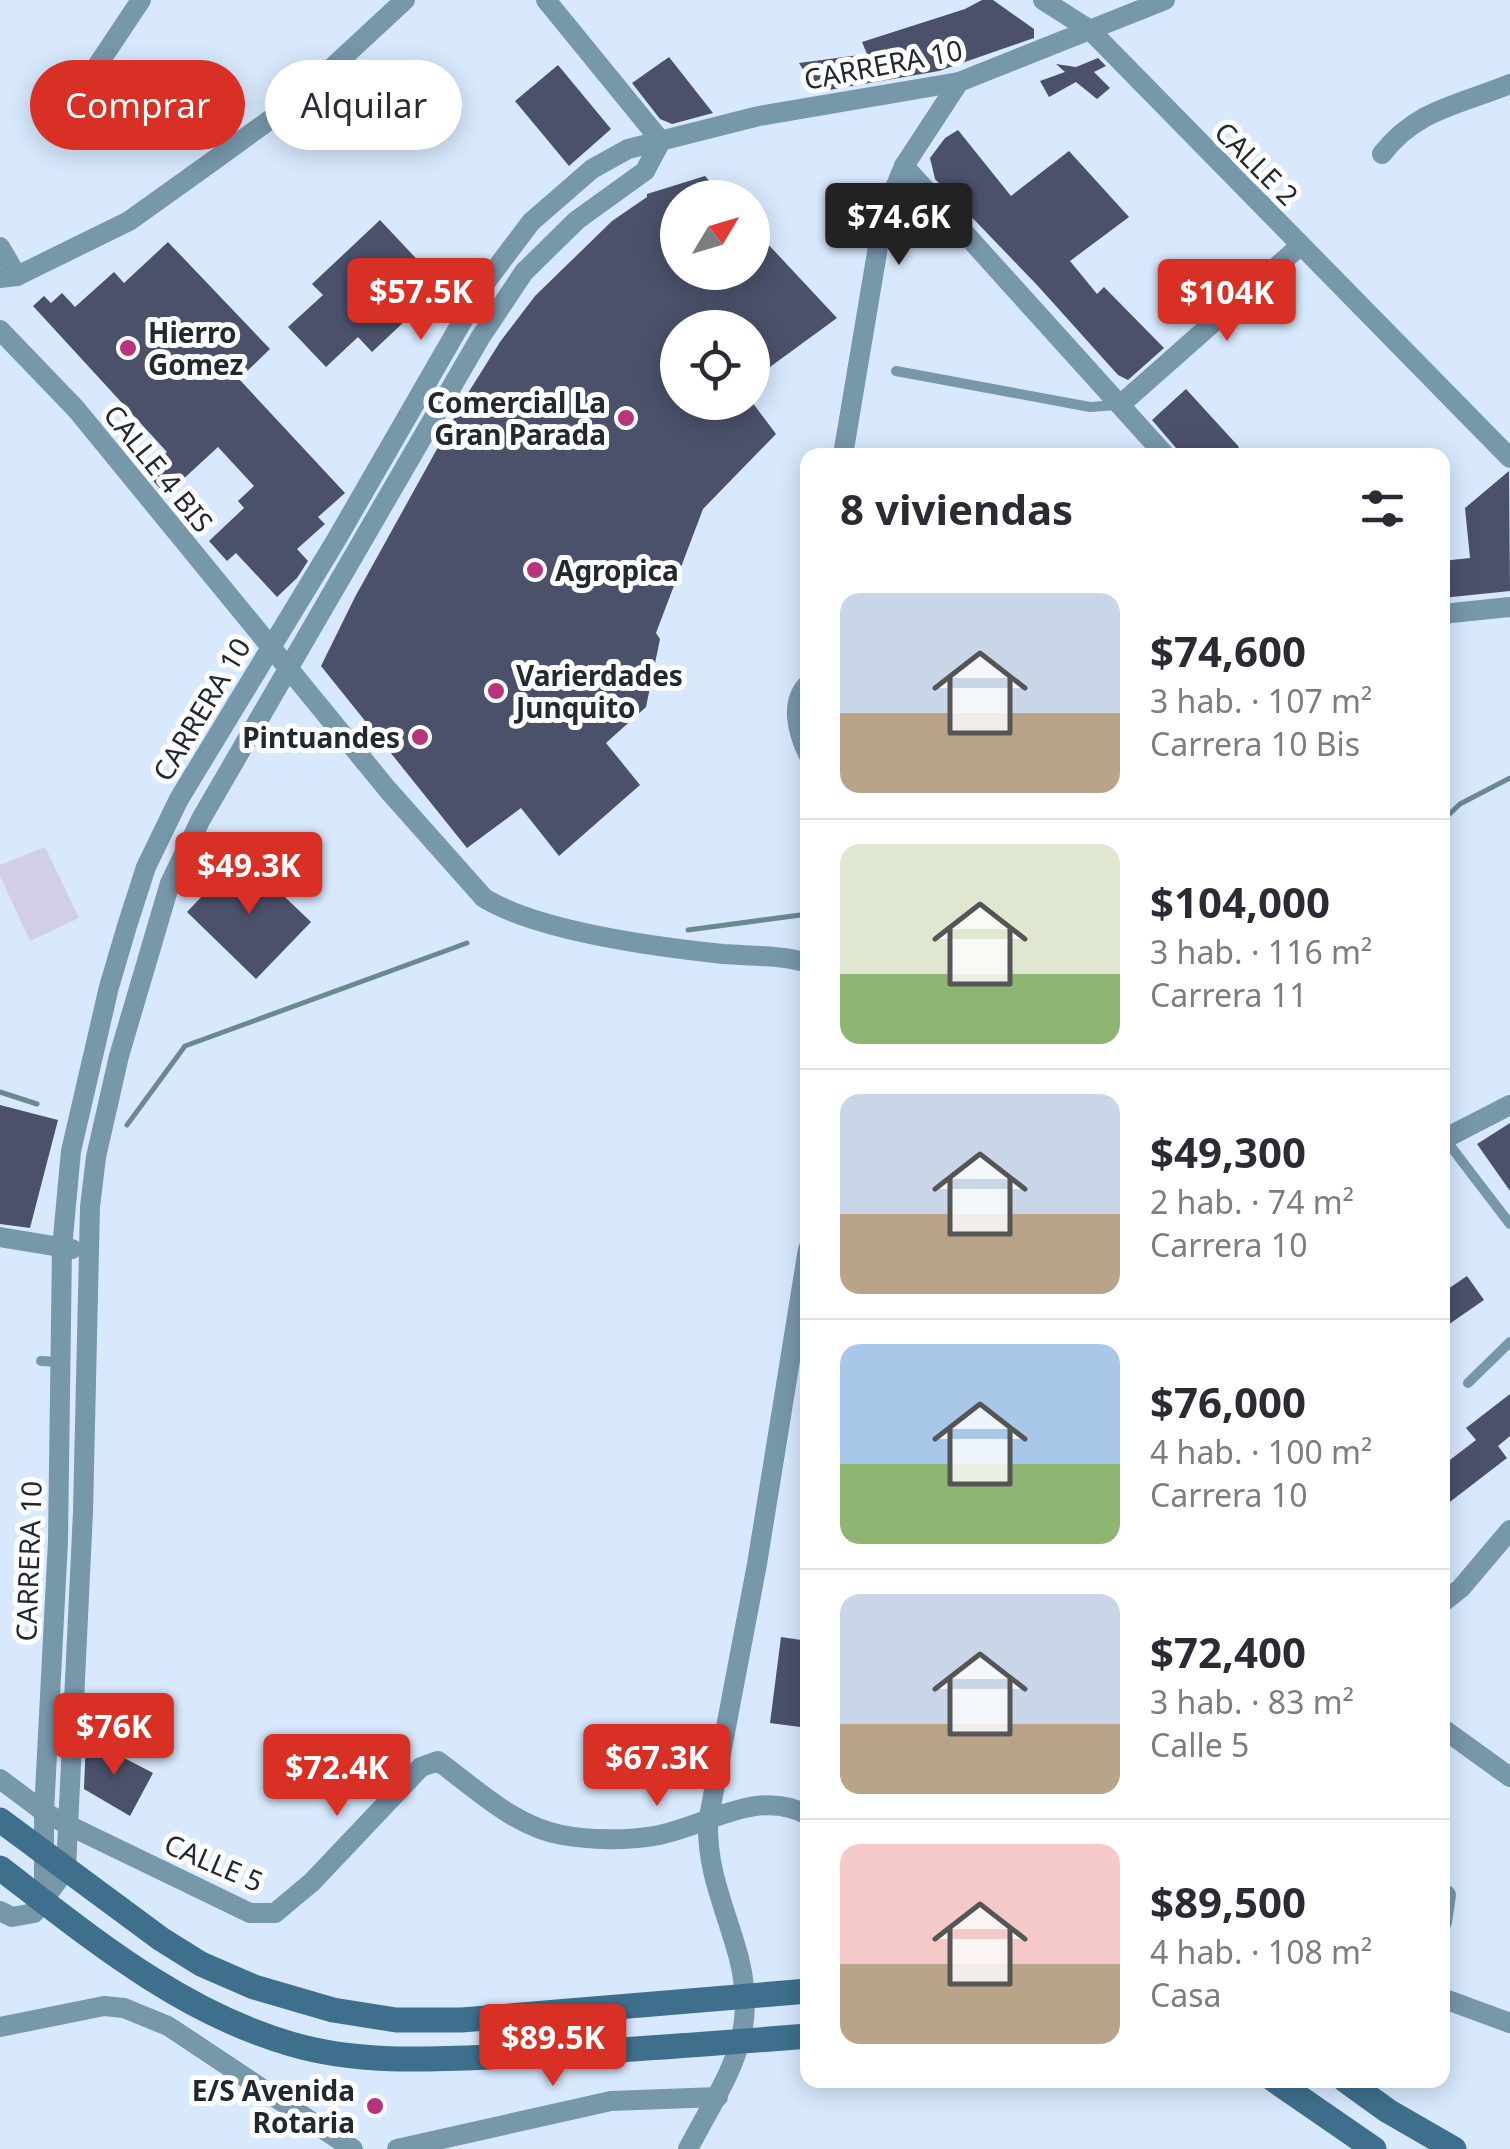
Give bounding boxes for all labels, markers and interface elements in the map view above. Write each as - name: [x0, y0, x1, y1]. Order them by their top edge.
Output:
- street label: CARRERA 10: [801, 30, 965, 98]
- chip: Comprar: [30, 60, 245, 150]
- chip: Alquilar: [265, 60, 462, 150]
- street label: CALLE 2: [1207, 113, 1307, 213]
- north arrow: [660, 180, 770, 290]
- map controls: [660, 180, 770, 420]
- pin: $74.6K: [818, 183, 980, 268]
- text: $74.6K: [847, 194, 951, 237]
- pin: $57.5K: [340, 258, 502, 343]
- pin: $104K: [1157, 259, 1297, 344]
- text: $57.5K: [369, 269, 473, 312]
- text: $104K: [1180, 270, 1274, 313]
- button: locate: [660, 310, 770, 420]
- place label: Hierro Gomez: [148, 313, 243, 383]
- marker: Hierro Gomez: [117, 337, 139, 359]
- place label: Comercial La Gran Parada: [427, 383, 606, 453]
- street label: CALLE 4 BIS: [96, 396, 222, 540]
- marker: Comercial La Gran Parada: [615, 407, 637, 429]
- text: 8 viviendas: [840, 480, 1073, 537]
- icon: filters: [1355, 481, 1410, 536]
- place label: Agropica: [555, 551, 679, 589]
- marker: Agropica: [524, 559, 546, 581]
- text: $74,600: [1150, 622, 1306, 679]
- street label: CARRERA 10: [143, 630, 259, 788]
- icon: home: [920, 633, 1040, 753]
- place label: Varierdades Junquito: [513, 656, 683, 726]
- text: 3 hab. · 107 m²: [1150, 679, 1372, 722]
- marker: Varierdades Junquito: [485, 680, 507, 702]
- place label: Pintuandes: [242, 718, 400, 756]
- text: Carrera 10 Bis: [1150, 722, 1360, 765]
- marker: Pintuandes: [409, 726, 431, 748]
- pin: $49.3K: [168, 832, 330, 917]
- text: $49.3K: [197, 843, 301, 886]
- text: $104,000: [1150, 873, 1330, 930]
- icon: home: [920, 884, 1040, 1004]
- text: 3 hab. · 116 m²: [1150, 930, 1372, 973]
- text: Carrera 11: [1150, 973, 1307, 1016]
- text: $49,300: [1150, 1123, 1306, 1180]
- icon: home: [920, 1134, 1040, 1254]
- text: 2 hab. · 74 m²: [1150, 1180, 1354, 1223]
- text: Carrera 10: [1150, 1223, 1307, 1266]
- text: $76,000: [1150, 1373, 1306, 1430]
- icon: home: [920, 1384, 1040, 1504]
- text: 4 hab. · 100 m²: [1150, 1430, 1372, 1473]
- text: Carrera 10: [1150, 1473, 1307, 1516]
- street label: CARRERA 10: [6, 1480, 50, 1642]
- text: $72,400: [1150, 1623, 1306, 1680]
- icon: home: [920, 1634, 1040, 1754]
- text: 3 hab. · 83 m²: [1150, 1680, 1354, 1723]
- pin: $76K: [55, 1693, 173, 1778]
- text: $76K: [76, 1704, 152, 1747]
- text: Calle 5: [1150, 1723, 1249, 1766]
- pin: $67.3K: [576, 1724, 738, 1809]
- pin: $72.4K: [256, 1734, 418, 1819]
- text: $67.3K: [605, 1735, 709, 1778]
- text: $72.4K: [285, 1745, 389, 1788]
- street label: CALLE 5: [159, 1824, 269, 1900]
- text: $89,500: [1150, 1873, 1306, 1930]
- icon: home: [920, 1884, 1040, 2004]
- text: 4 hab. · 108 m²: [1150, 1930, 1372, 1973]
- text: Casa: [1150, 1973, 1221, 2016]
- pin: $89.5K: [472, 2004, 634, 2089]
- text: $89.5K: [501, 2015, 605, 2058]
- place label: E/S Avenida Rotaria: [192, 2071, 355, 2141]
- marker: E/S Avenida Rotaria: [364, 2095, 386, 2117]

